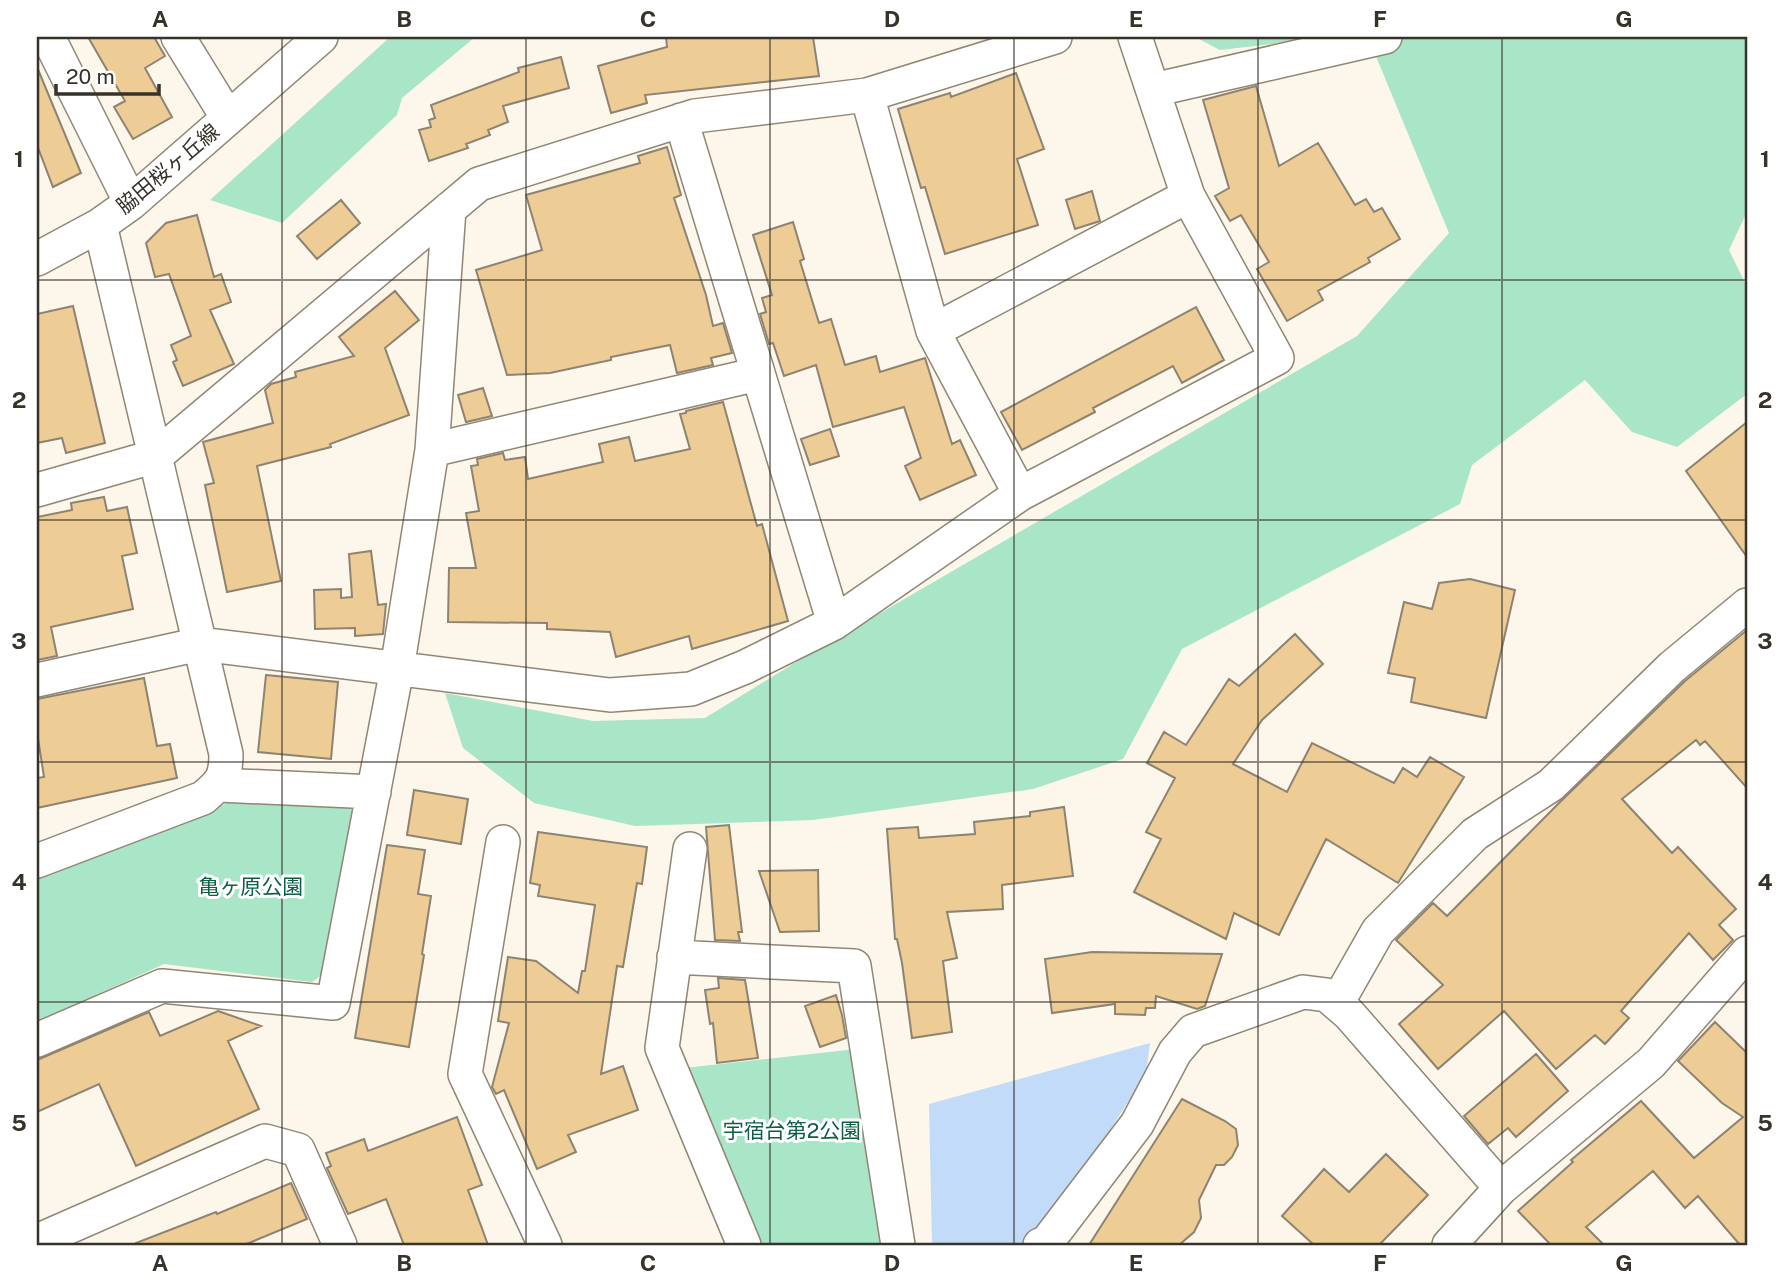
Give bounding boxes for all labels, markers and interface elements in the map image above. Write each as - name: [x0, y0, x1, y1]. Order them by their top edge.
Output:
- text: A: [152, 5, 169, 32]
- text: B: [396, 5, 412, 32]
- text: C: [640, 5, 656, 32]
- text: D: [884, 5, 900, 32]
- text: E: [1129, 5, 1143, 32]
- text: F: [1373, 5, 1387, 32]
- text: G: [1615, 5, 1633, 32]
- scale bar: [56, 52, 159, 96]
- text: 20 m: [66, 64, 115, 89]
- street label: 脇田桜ヶ丘線: [111, 119, 224, 219]
- text: 1: [14, 145, 24, 172]
- text: 1: [1760, 145, 1770, 172]
- text: 2: [12, 386, 26, 413]
- text: 2: [1758, 386, 1772, 413]
- text: 3: [11, 627, 27, 654]
- text: 3: [1757, 627, 1773, 654]
- text: 4: [11, 868, 27, 895]
- text: 4: [1757, 868, 1773, 895]
- park label: 亀ヶ原公園: [199, 874, 304, 899]
- text: 5: [11, 1109, 27, 1136]
- text: 5: [1757, 1109, 1773, 1136]
- park label: 宇宿台第2公園: [723, 1118, 861, 1143]
- text: A: [152, 1249, 169, 1276]
- text: B: [396, 1249, 412, 1276]
- text: C: [640, 1249, 656, 1276]
- text: D: [884, 1249, 900, 1276]
- text: E: [1129, 1249, 1143, 1276]
- text: F: [1373, 1249, 1387, 1276]
- text: G: [1615, 1249, 1633, 1276]

